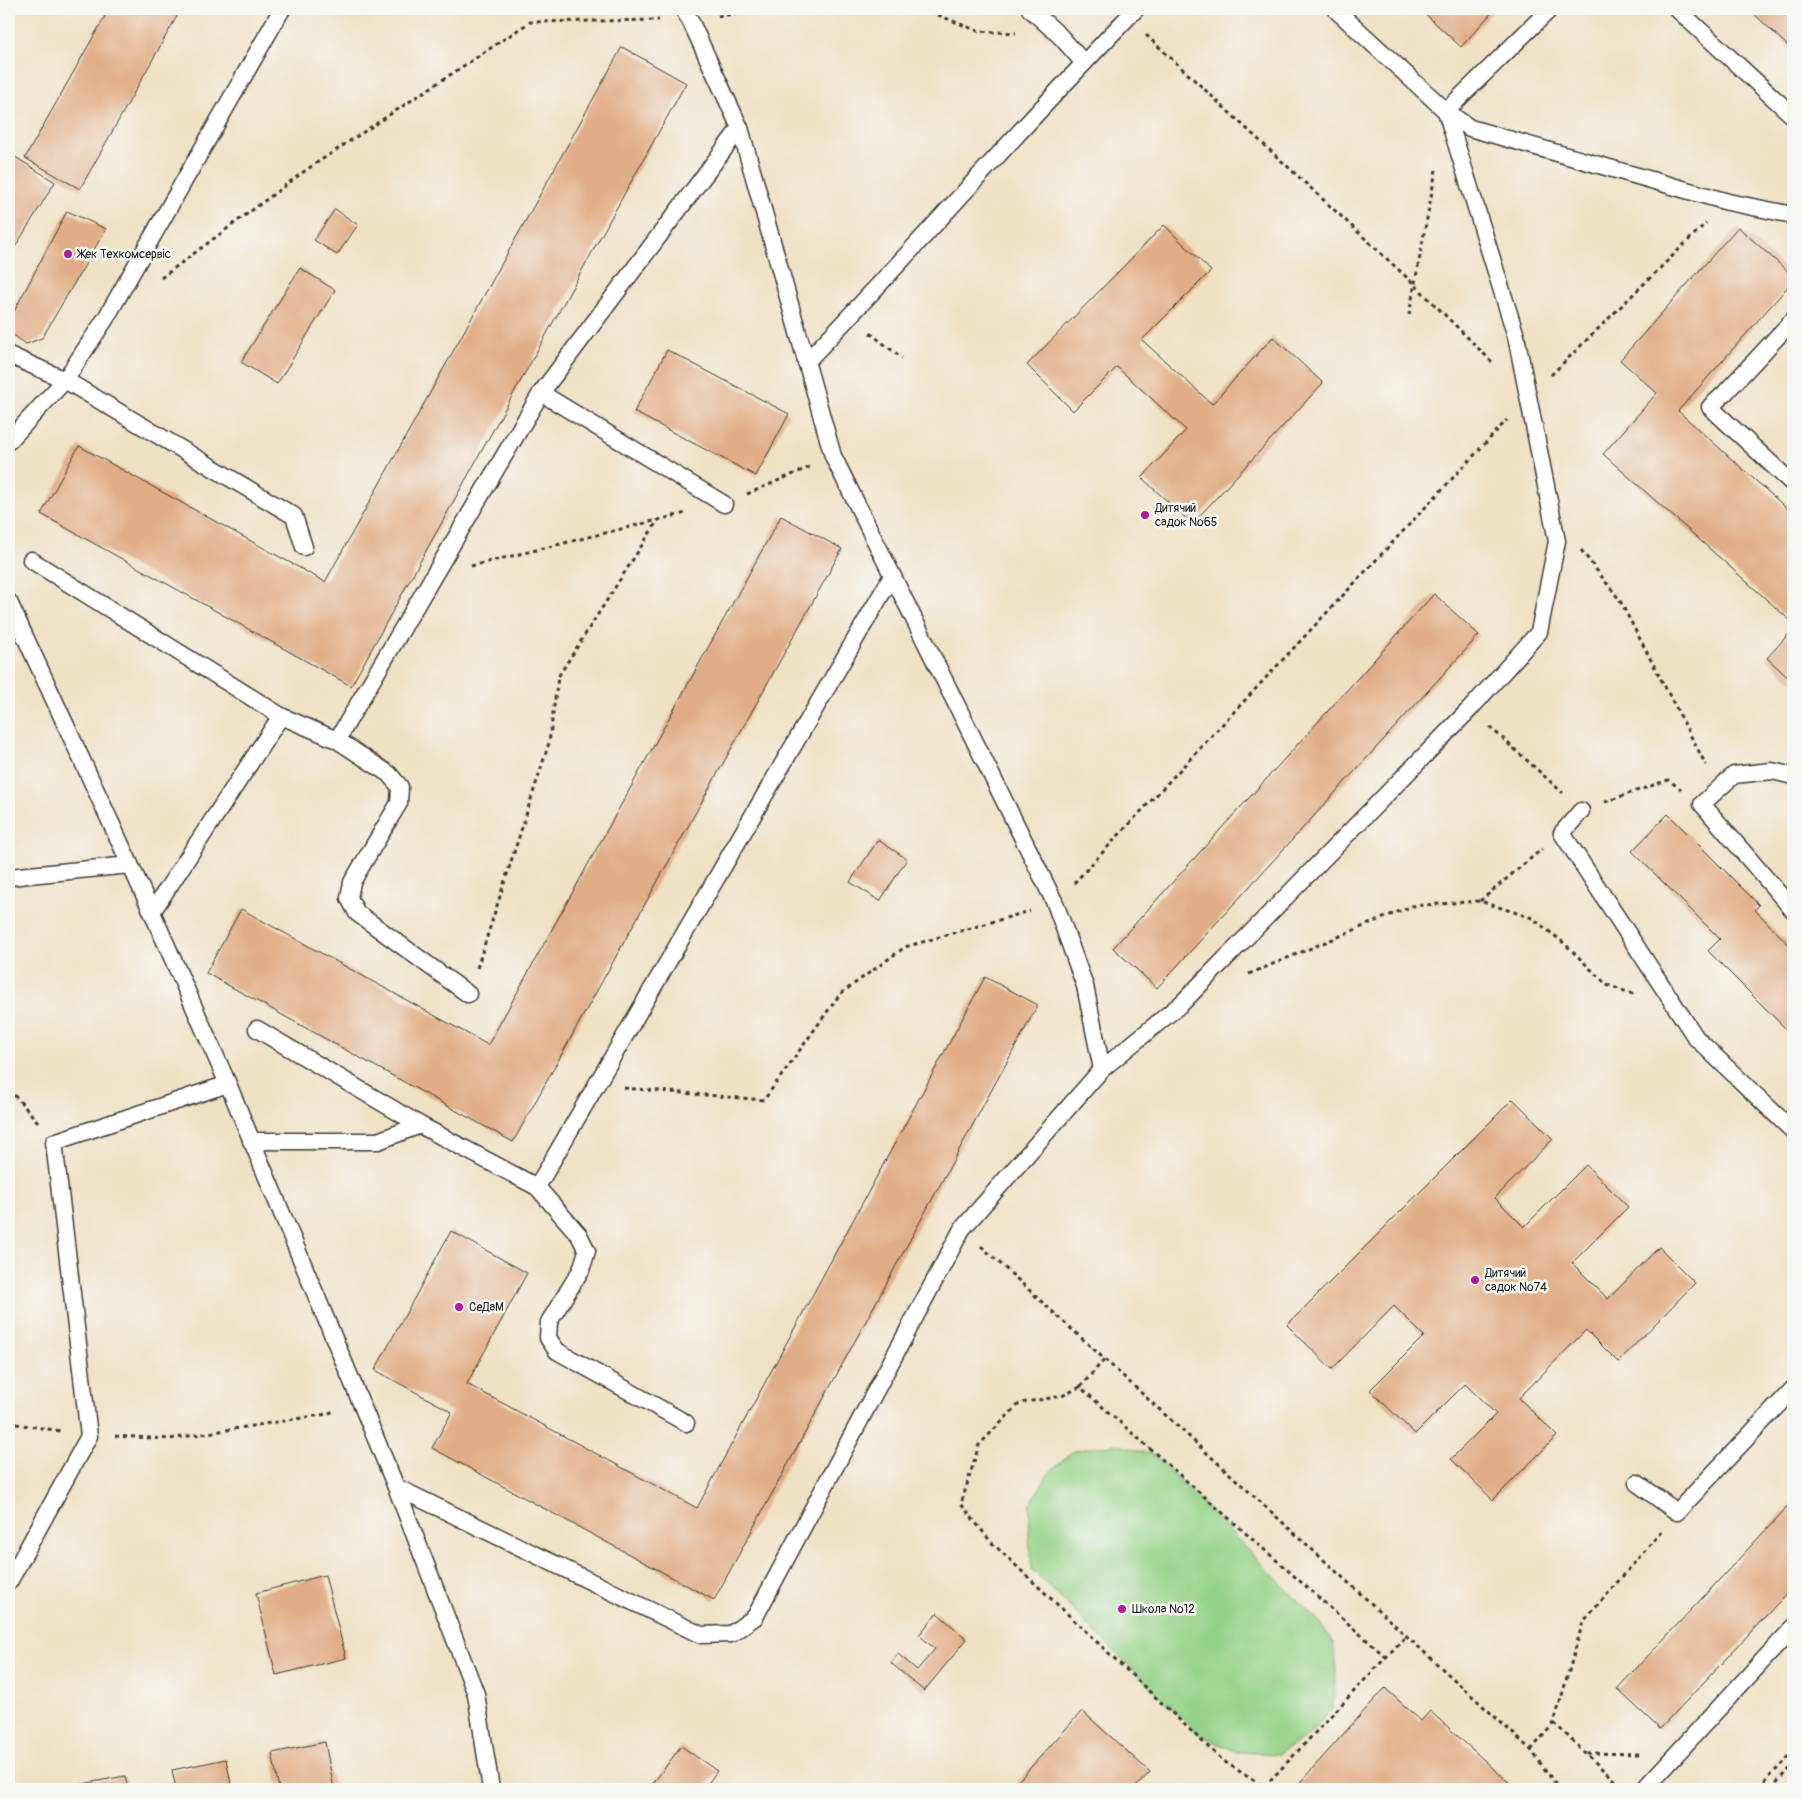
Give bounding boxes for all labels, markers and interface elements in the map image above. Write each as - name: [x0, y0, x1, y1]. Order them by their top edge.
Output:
- place label: Жек Техкомсервіс: [76, 247, 171, 262]
- marker: Жек Техкомсервіс: [62, 248, 74, 260]
- place label: Дитячий садок №65: [1154, 501, 1217, 530]
- marker: Дитячий садок №65: [1139, 509, 1151, 521]
- place label: Дитячий садок №74: [1484, 1266, 1547, 1295]
- marker: Дитячий садок №74: [1469, 1274, 1481, 1286]
- place label: СеДаМ: [469, 1300, 504, 1315]
- marker: СеДаМ: [453, 1301, 465, 1313]
- place label: Школа №12: [1132, 1602, 1195, 1617]
- marker: Школа №12: [1116, 1603, 1128, 1615]

